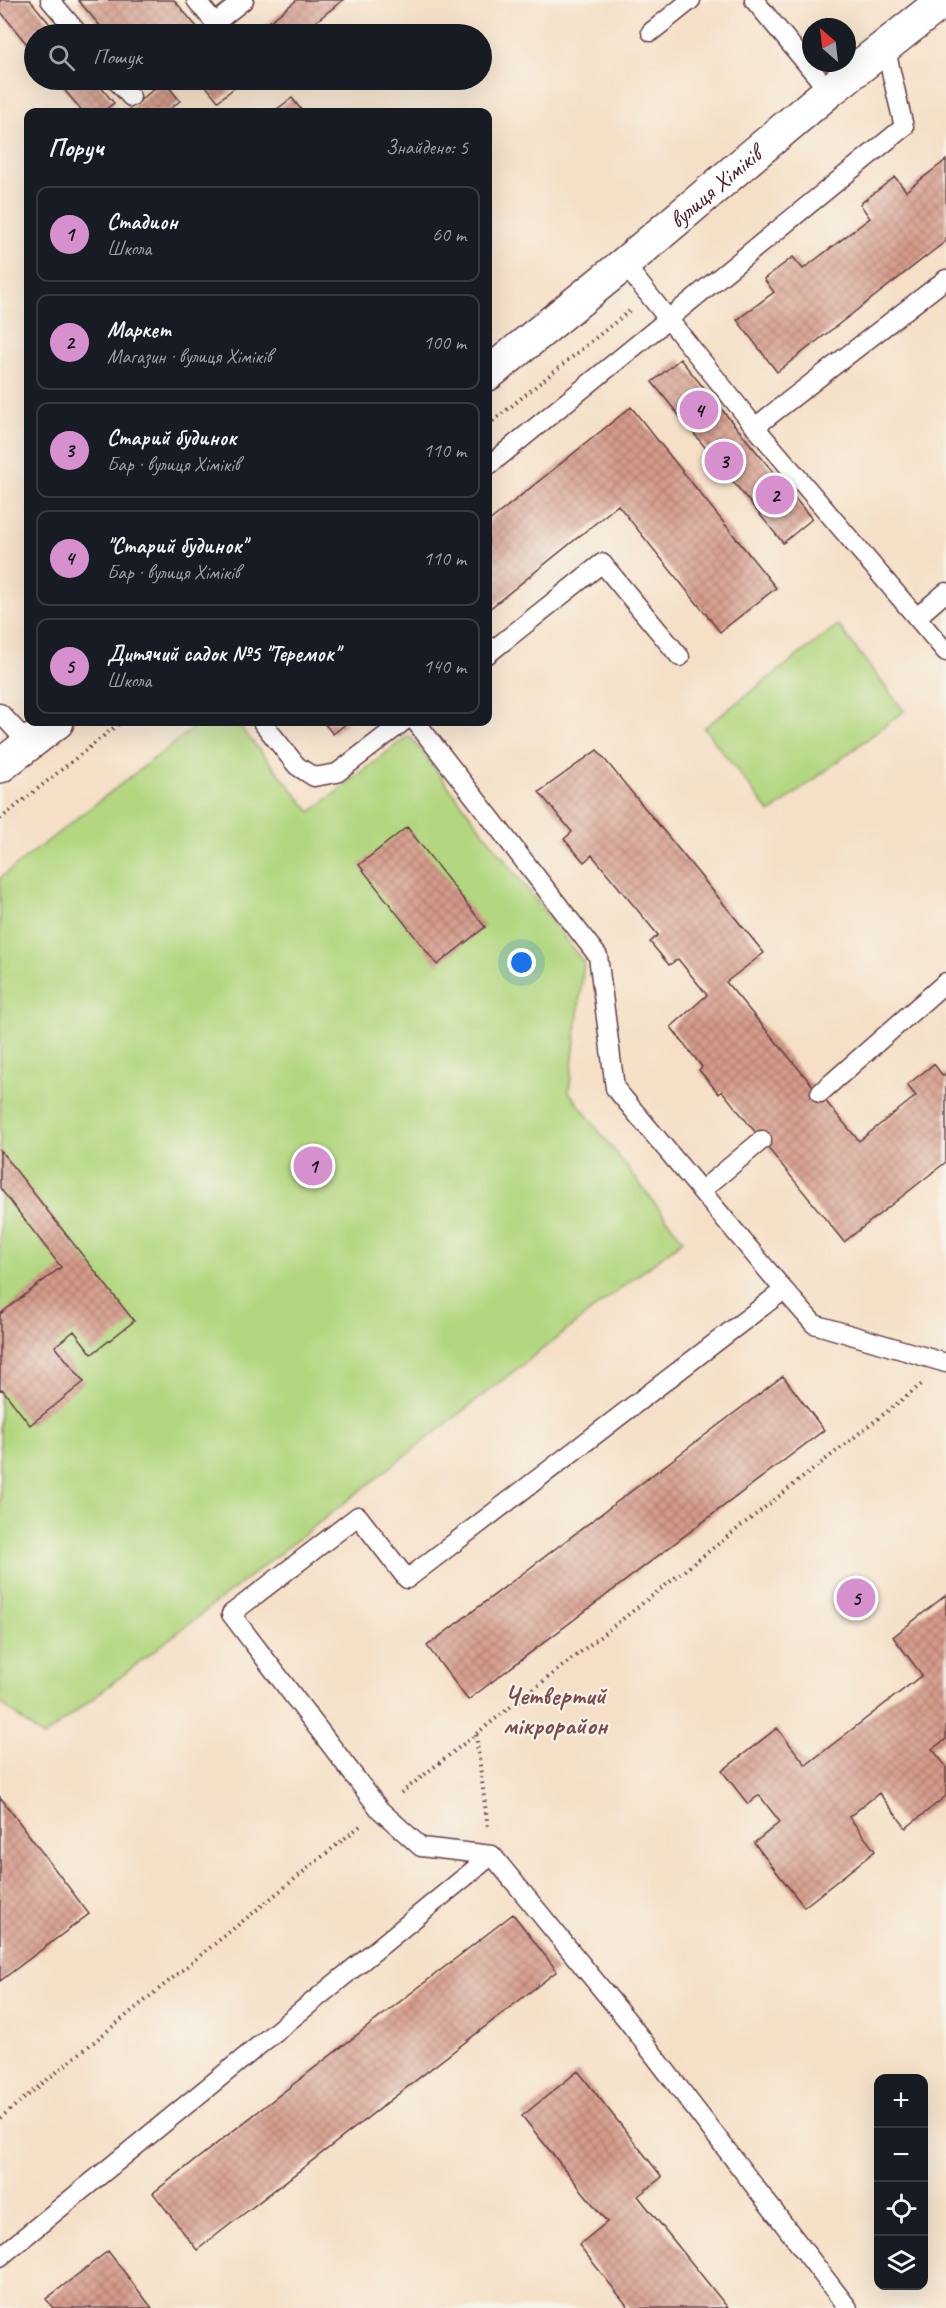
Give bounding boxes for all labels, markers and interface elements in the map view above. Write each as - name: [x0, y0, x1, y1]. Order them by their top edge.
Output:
- north arrow: [802, 18, 856, 72]
- search box: [24, 24, 492, 90]
- icon: search: [45, 41, 78, 74]
- text: Пошук: [93, 43, 142, 71]
- text: Поруч: [48, 131, 104, 164]
- text: Знайдено: 5: [386, 135, 468, 160]
- street label: вулиця Хіміків: [663, 136, 772, 235]
- text: Стадион: [107, 208, 178, 236]
- text: 1: [65, 222, 74, 247]
- text: 60 m: [432, 222, 466, 247]
- text: Школа: [107, 236, 151, 261]
- text: Маркет: [107, 316, 171, 344]
- text: 2: [65, 330, 74, 355]
- text: 100 m: [423, 330, 466, 355]
- text: Магазин · вулиця Хіміків: [107, 344, 272, 369]
- pin: 4: [680, 388, 718, 432]
- text: Старий будинок: [107, 424, 236, 452]
- text: 3: [65, 438, 74, 463]
- text: 110 m: [423, 438, 466, 463]
- pin: 3: [704, 438, 744, 484]
- text: Бар · вулиця Хіміків: [107, 452, 240, 477]
- pin: 2: [756, 472, 794, 518]
- text: "Старий будинок": [107, 532, 246, 560]
- text: 4: [65, 546, 74, 571]
- text: 110 m: [423, 546, 466, 571]
- text: Бар · вулиця Хіміків: [107, 560, 240, 585]
- text: Дитячий садок №5 "Теремок": [107, 640, 339, 668]
- text: 5: [65, 654, 74, 679]
- text: 140 m: [423, 654, 466, 679]
- text: Школа: [107, 668, 151, 693]
- your location: [507, 948, 536, 977]
- pin: 1: [294, 1144, 332, 1188]
- pin: 5: [836, 1576, 876, 1620]
- district label: Четвертий мікрорайон: [503, 1679, 609, 1742]
- map controls: [874, 2074, 928, 2290]
- button: +: [874, 2074, 928, 2128]
- button: −: [874, 2128, 928, 2182]
- button: locate: [874, 2182, 928, 2236]
- button: layers: [874, 2236, 928, 2290]

